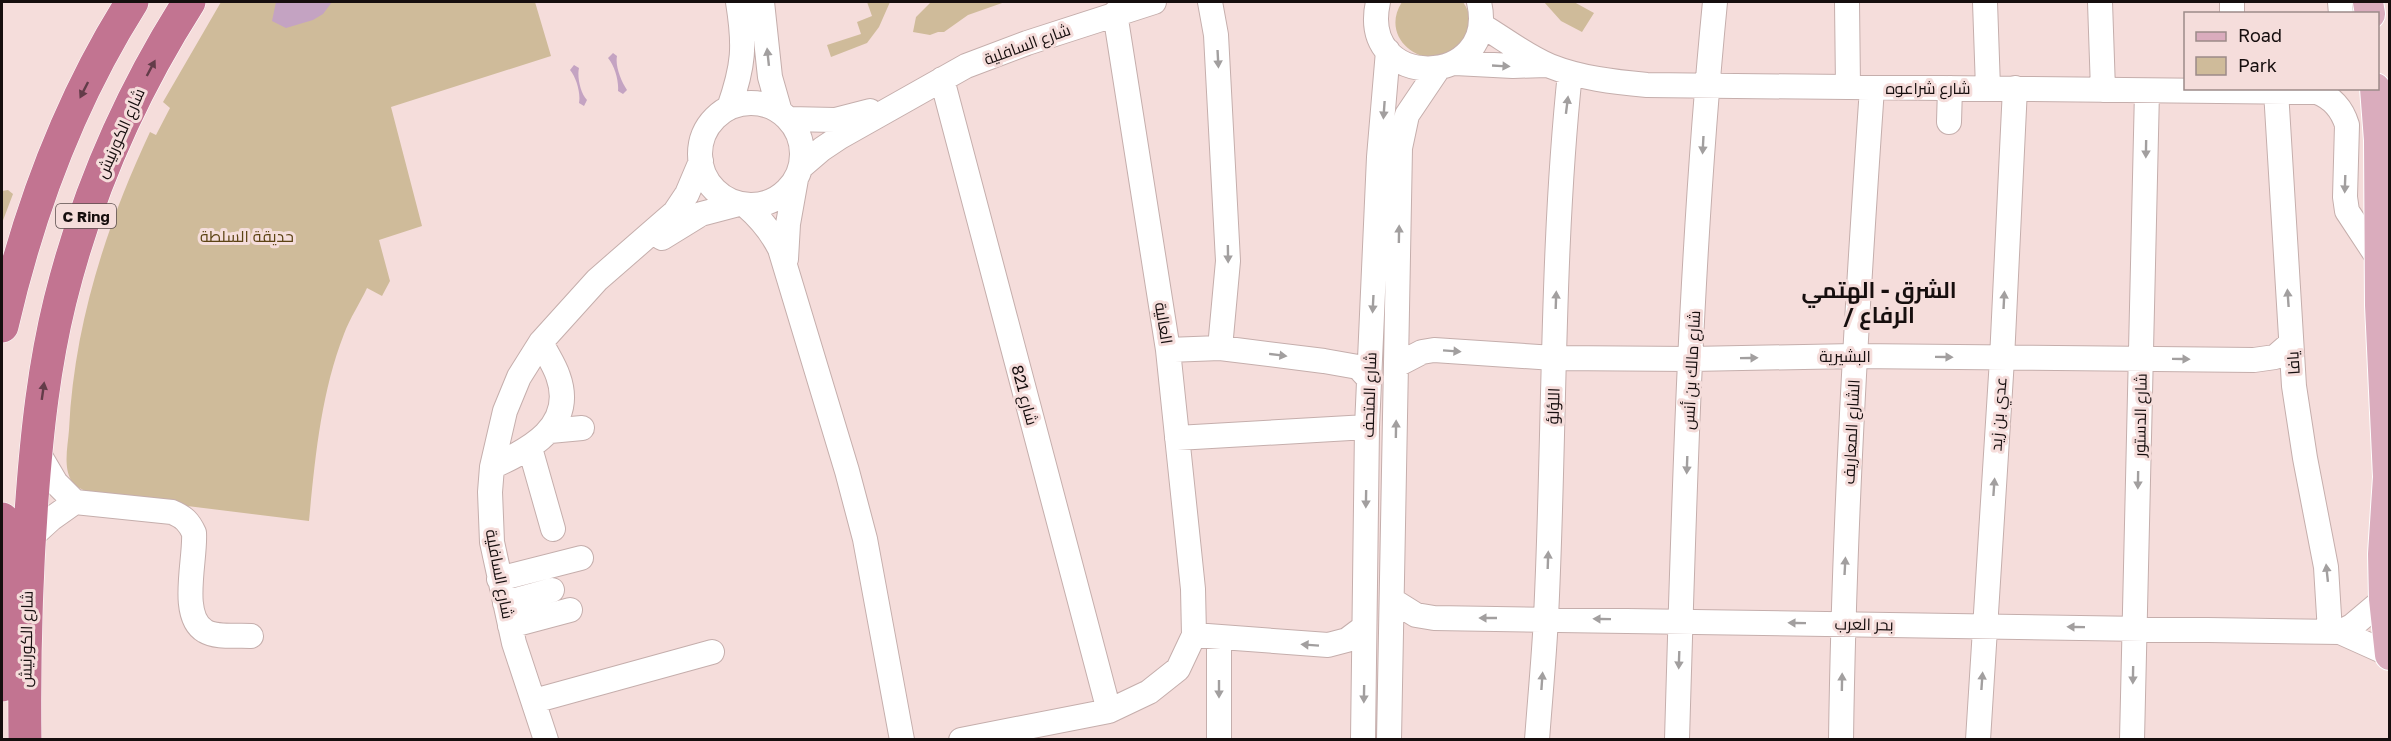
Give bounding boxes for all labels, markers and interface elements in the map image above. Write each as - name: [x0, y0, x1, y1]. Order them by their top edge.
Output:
- legend: [2184, 12, 2379, 90]
- street label: شارع السافلية: [981, 19, 1074, 71]
- text: Road: [2238, 24, 2282, 46]
- one-way arrow: [763, 48, 773, 67]
- one-way arrow: [1213, 50, 1222, 69]
- text: Park: [2238, 54, 2277, 76]
- one-way arrow: [146, 59, 156, 76]
- one-way arrow: [1492, 61, 1511, 70]
- street label: شارع شراعوه: [1885, 78, 1971, 100]
- one-way arrow: [79, 81, 88, 98]
- street label: شارع الكورنيش: [91, 85, 151, 182]
- one-way arrow: [1562, 95, 1571, 114]
- one-way arrow: [1379, 100, 1389, 119]
- one-way arrow: [1699, 135, 1708, 154]
- one-way arrow: [2141, 140, 2151, 159]
- one-way arrow: [2341, 174, 2350, 193]
- road number: C Ring: [56, 204, 116, 228]
- one-way arrow: [1394, 225, 1404, 244]
- park label: حديقة السلطة: [200, 226, 294, 246]
- one-way arrow: [1223, 245, 1232, 264]
- district label: الشرق - الهتمي / الرفاع: [1801, 276, 1957, 330]
- one-way arrow: [2284, 288, 2293, 307]
- one-way arrow: [1552, 290, 1561, 309]
- one-way arrow: [2000, 291, 2009, 310]
- one-way arrow: [1368, 295, 1377, 314]
- street label: العالية: [1151, 301, 1177, 345]
- street label: شارع مالك بن أنس: [1678, 310, 1706, 430]
- one-way arrow: [1443, 346, 1462, 356]
- street label: البشيرية: [1819, 346, 1871, 366]
- one-way arrow: [1269, 350, 1288, 360]
- street label: يافا: [2282, 350, 2304, 375]
- street label: شارع المتحف: [1358, 352, 1382, 438]
- one-way arrow: [1740, 353, 1759, 363]
- one-way arrow: [1935, 353, 1954, 362]
- one-way arrow: [2172, 354, 2191, 364]
- street label: شارع 821: [1005, 363, 1043, 428]
- street label: شارع الدستور: [2129, 373, 2153, 458]
- street label: عدي بن زيد: [1985, 376, 2015, 452]
- street label: الشارع المعاريف: [1838, 379, 1866, 485]
- one-way arrow: [38, 381, 48, 400]
- street label: اللؤلؤ: [1542, 387, 1564, 425]
- one-way arrow: [1391, 420, 1401, 439]
- one-way arrow: [1682, 456, 1691, 475]
- one-way arrow: [2133, 471, 2143, 490]
- one-way arrow: [1989, 477, 1998, 496]
- one-way arrow: [1361, 489, 1371, 508]
- street label: شارع السافلية: [480, 528, 518, 621]
- one-way arrow: [1543, 550, 1553, 569]
- one-way arrow: [1841, 556, 1850, 575]
- one-way arrow: [2322, 564, 2332, 583]
- street label: شارع الكورنيش: [15, 591, 39, 688]
- one-way arrow: [1478, 613, 1497, 623]
- street label: بحر العرب: [1834, 613, 1894, 635]
- one-way arrow: [1593, 614, 1612, 624]
- one-way arrow: [1788, 618, 1807, 628]
- one-way arrow: [2066, 623, 2085, 632]
- one-way arrow: [1300, 640, 1319, 650]
- one-way arrow: [1674, 651, 1684, 670]
- one-way arrow: [2129, 666, 2138, 685]
- one-way arrow: [1537, 672, 1546, 691]
- one-way arrow: [1837, 672, 1846, 691]
- one-way arrow: [1977, 672, 1986, 691]
- one-way arrow: [1214, 679, 1224, 698]
- one-way arrow: [1359, 684, 1369, 703]

